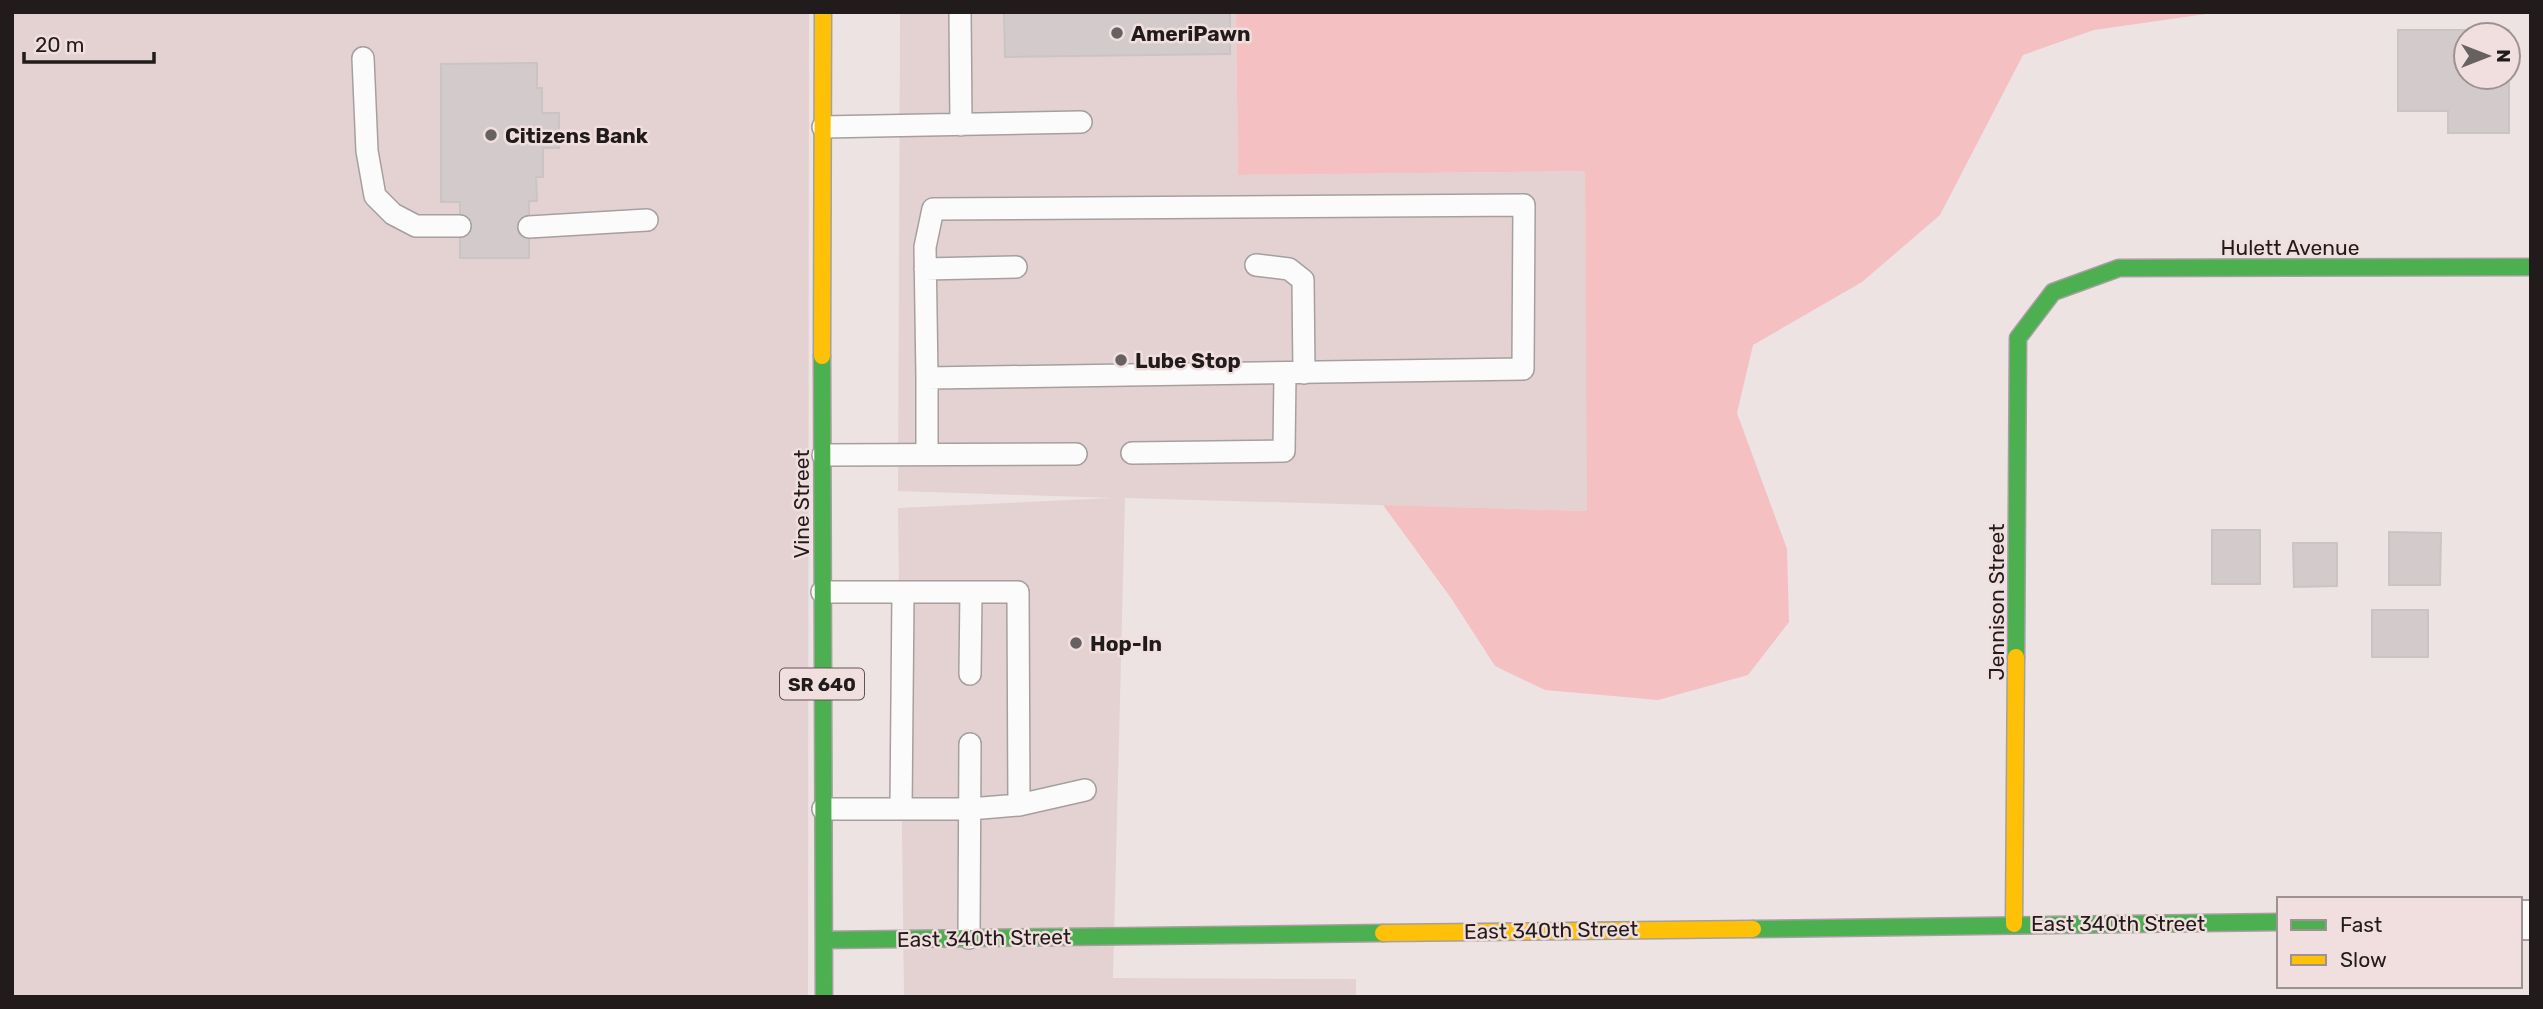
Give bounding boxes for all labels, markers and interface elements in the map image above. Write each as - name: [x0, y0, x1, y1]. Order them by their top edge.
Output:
- scale bar: [24, 21, 154, 65]
- place label: AmeriPawn: [1131, 21, 1251, 46]
- north arrow: [2452, 21, 2522, 91]
- marker: AmeriPawn: [1109, 25, 1125, 41]
- text: 20 m: [35, 32, 84, 57]
- text: N: [2492, 49, 2515, 63]
- place label: Citizens Bank: [505, 123, 649, 148]
- marker: Citizens Bank: [483, 127, 499, 143]
- street label: Hulett Avenue: [2221, 235, 2360, 260]
- place label: Lube Stop: [1135, 348, 1241, 373]
- marker: Lube Stop: [1113, 352, 1129, 368]
- street label: Vine Street: [789, 449, 814, 559]
- street label: Jennison Street: [1984, 524, 2009, 680]
- place label: Hop-In: [1090, 631, 1162, 656]
- marker: Hop-In: [1068, 635, 1084, 651]
- road number: SR 640: [780, 668, 864, 699]
- legend: [2277, 897, 2522, 988]
- street label: East 340th Street: [2031, 911, 2205, 936]
- text: Fast: [2340, 912, 2382, 937]
- street label: East 340th Street: [1464, 916, 1638, 944]
- street label: East 340th Street: [897, 924, 1071, 952]
- text: Slow: [2340, 947, 2387, 972]

